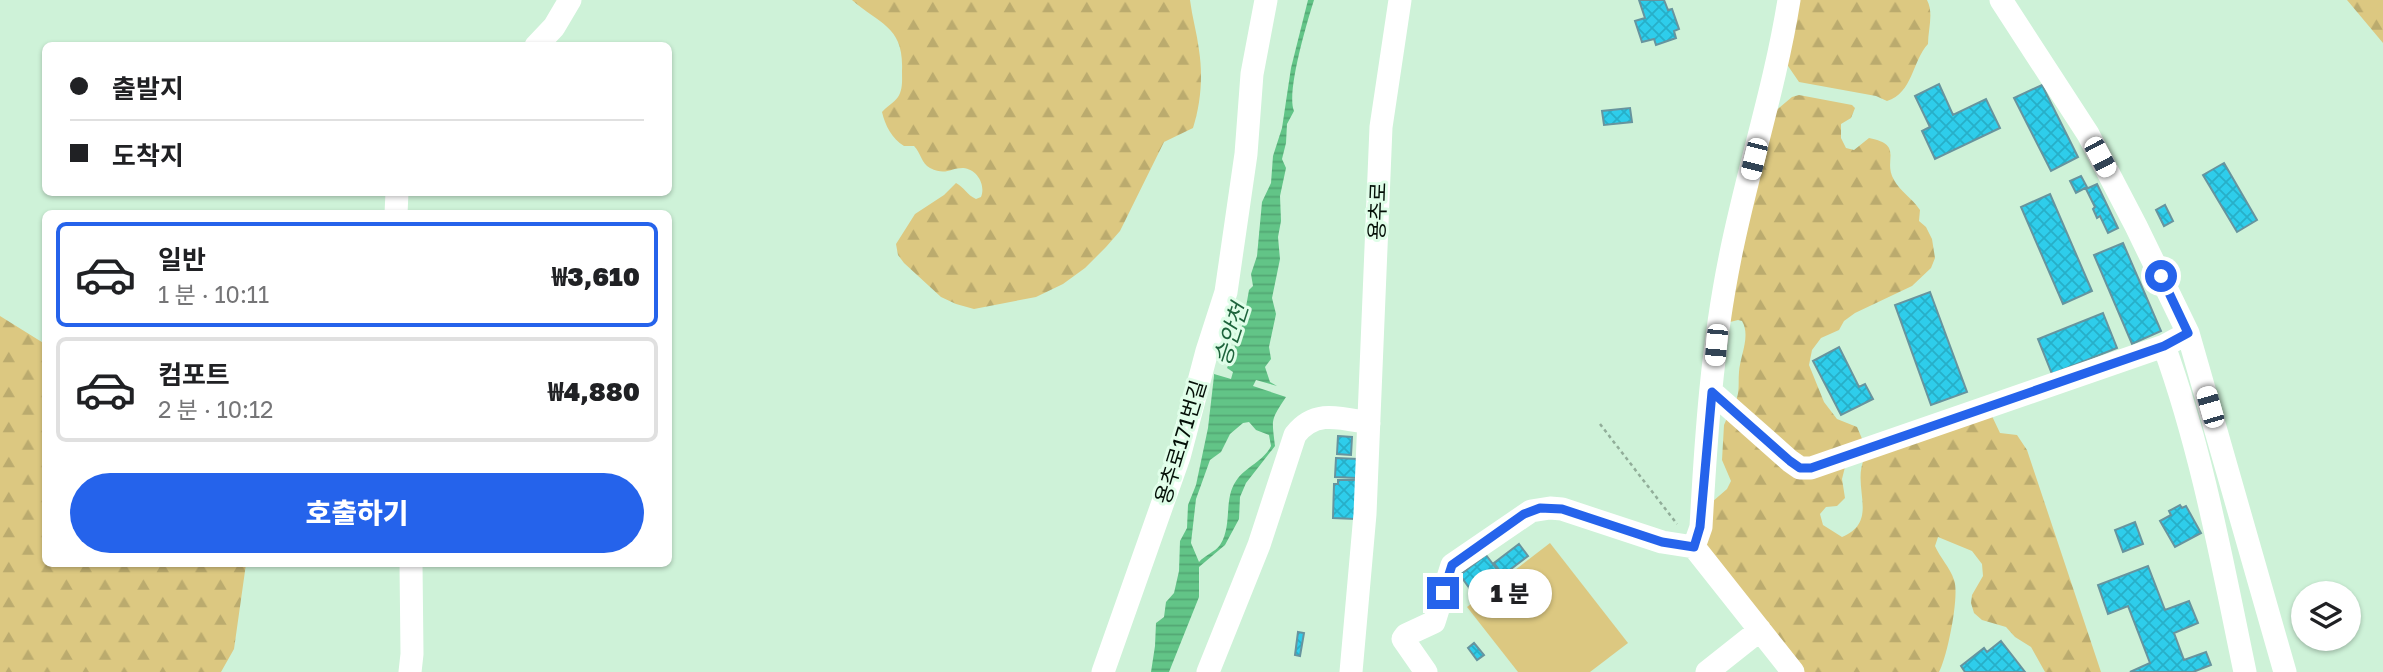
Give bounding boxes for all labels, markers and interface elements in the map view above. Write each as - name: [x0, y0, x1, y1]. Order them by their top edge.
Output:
- text: 출발지: [112, 73, 184, 104]
- car: [2081, 134, 2120, 180]
- car: [1739, 136, 1770, 182]
- text: 도착지: [112, 140, 184, 171]
- street label: 용추로: [1363, 182, 1391, 240]
- icon: car: [74, 243, 137, 306]
- text: 일반: [158, 244, 206, 275]
- route start: [2145, 260, 2177, 292]
- text: ₩3,610: [552, 261, 640, 292]
- text: 1 분 · 10:11: [158, 280, 269, 308]
- water label: 승안천: [1207, 297, 1254, 369]
- car: [1704, 323, 1729, 367]
- icon: car: [74, 358, 137, 421]
- text: 컴포트: [158, 359, 230, 390]
- text: ₩4,880: [548, 376, 640, 407]
- street label: 용추로171번길: [1149, 377, 1211, 507]
- car: [2195, 384, 2226, 430]
- text: 2 분 · 10:12: [158, 395, 273, 423]
- button: 호출하기: [70, 473, 644, 553]
- callout: 1 분: [1468, 568, 1552, 618]
- route end: [1427, 577, 1459, 609]
- text: 1 분: [1490, 579, 1530, 607]
- map controls: [2291, 581, 2361, 651]
- button: layers: [2291, 581, 2361, 651]

